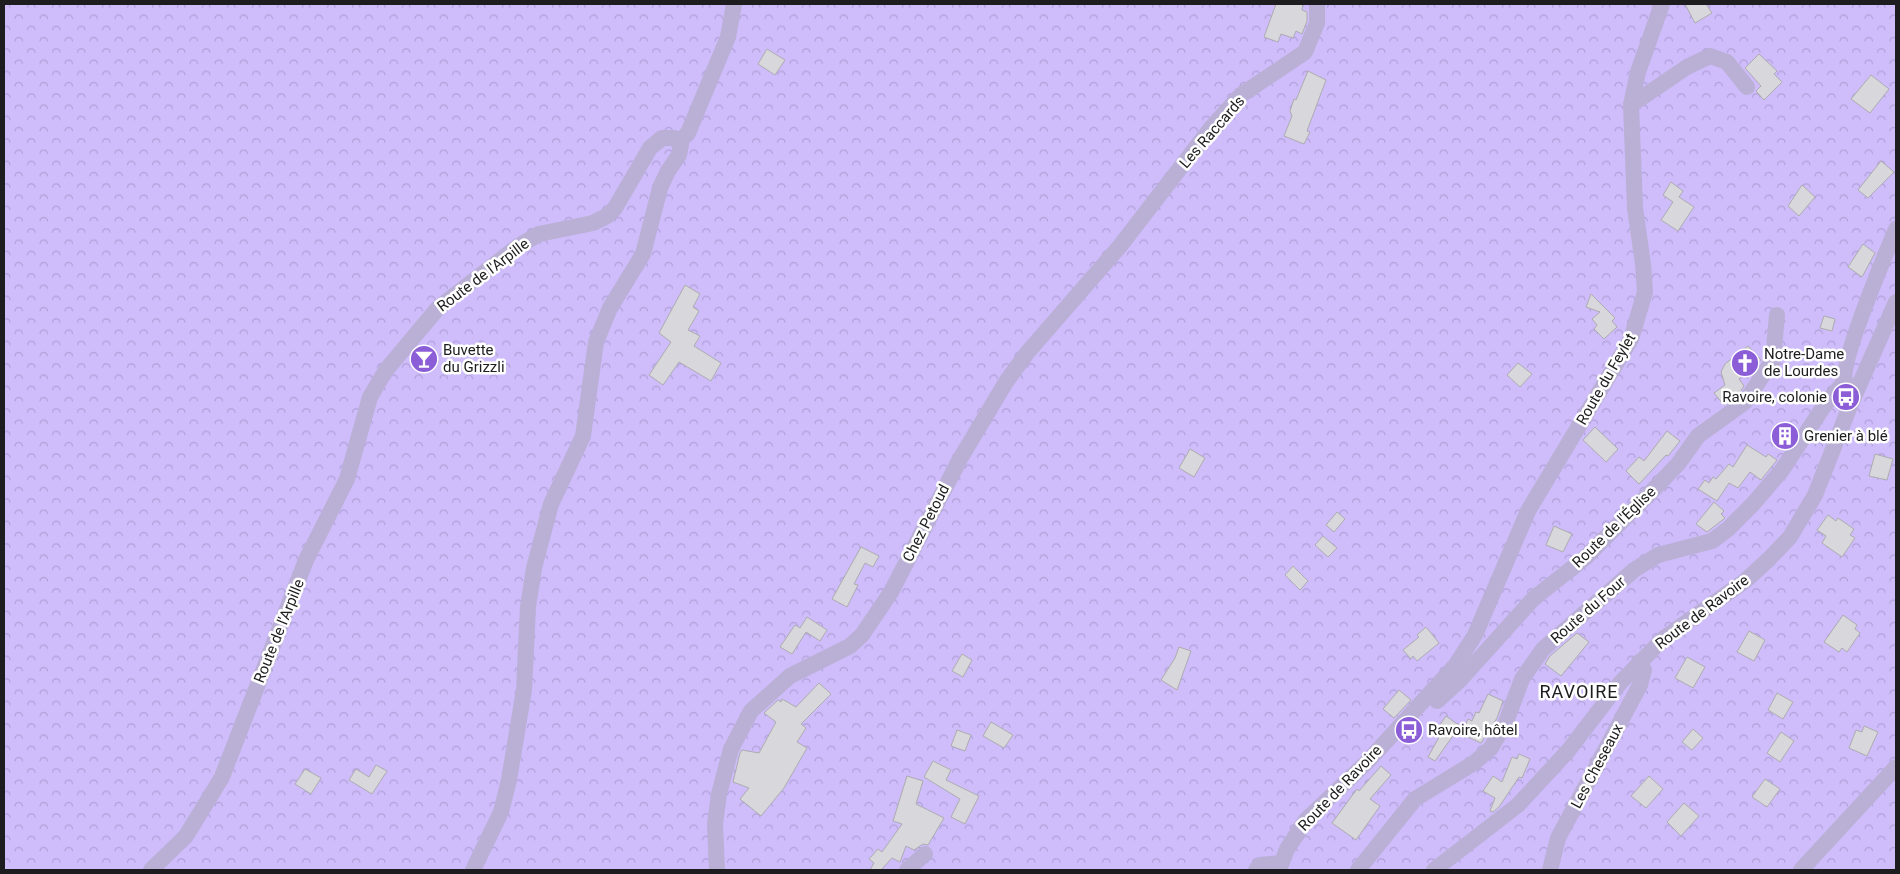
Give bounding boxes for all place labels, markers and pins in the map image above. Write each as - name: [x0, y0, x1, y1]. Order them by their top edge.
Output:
- place label: Buvette du Grizzli: [443, 341, 505, 376]
- bar icon: Buvette du Grizzli: [409, 344, 439, 374]
- place label: Notre-Dame de Lourdes: [1764, 345, 1844, 380]
- church icon: Notre-Dame de Lourdes: [1730, 348, 1760, 378]
- bus stop icon: Ravoire, colonie: [1831, 382, 1861, 412]
- place label: Ravoire, colonie: [1722, 388, 1827, 406]
- building icon: Grenier à blé: [1770, 421, 1800, 451]
- place label: Grenier à blé: [1804, 427, 1888, 445]
- bus stop icon: Ravoire, hôtel: [1394, 715, 1424, 745]
- place label: Ravoire, hôtel: [1428, 721, 1518, 739]

